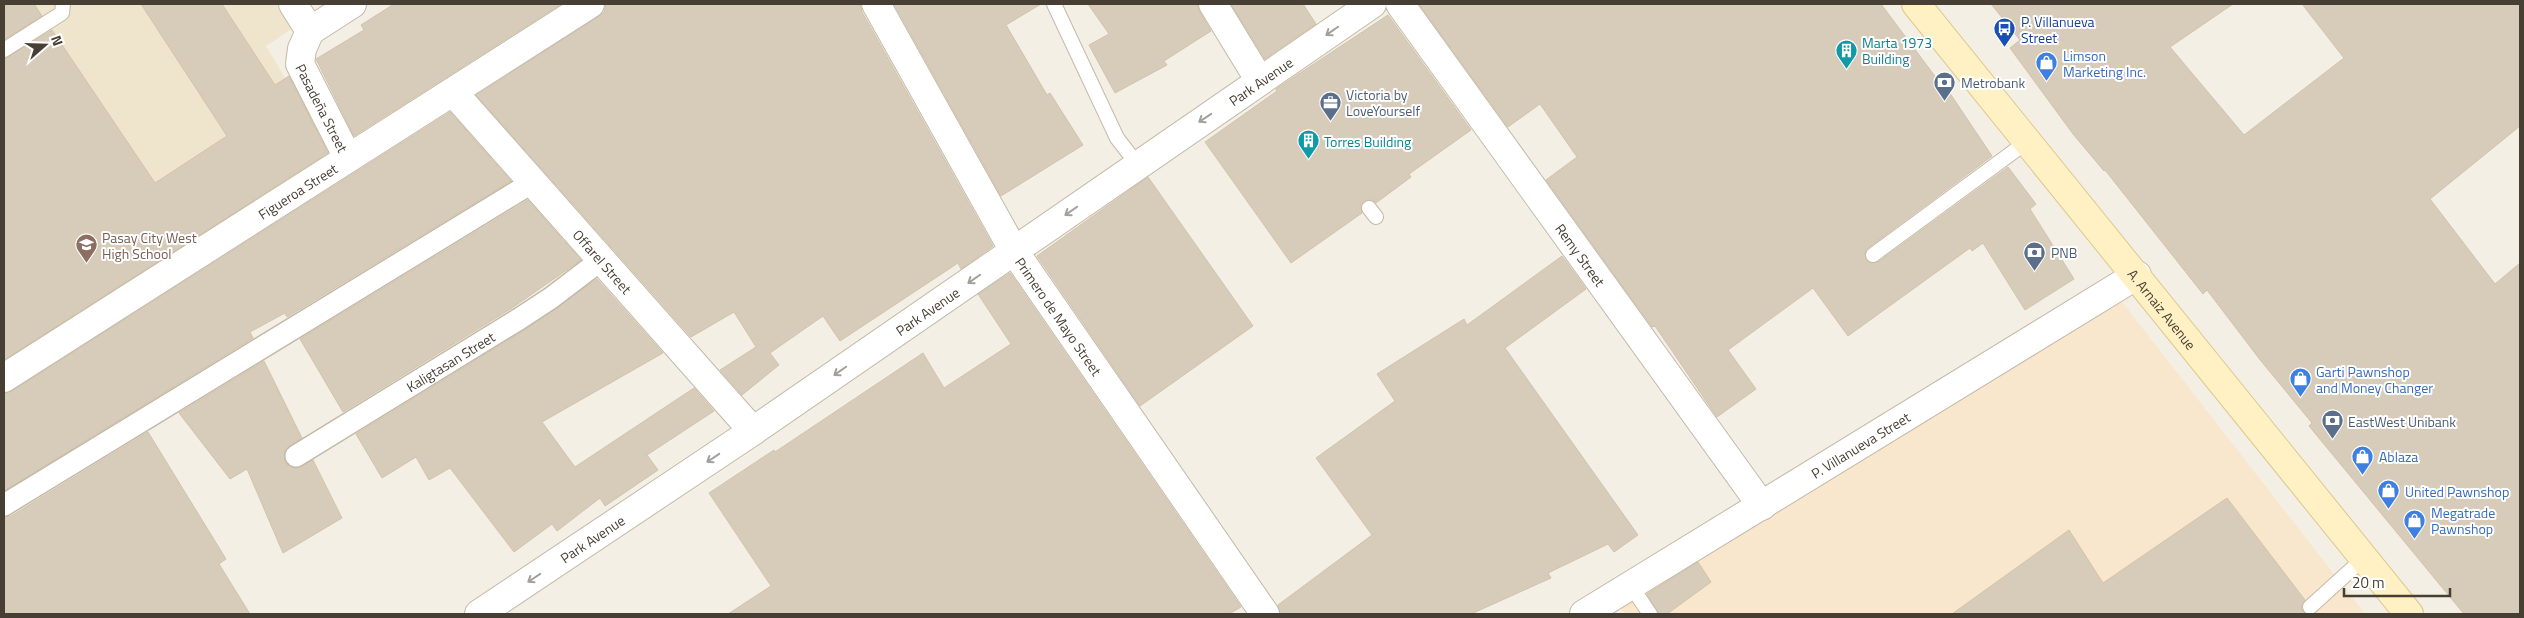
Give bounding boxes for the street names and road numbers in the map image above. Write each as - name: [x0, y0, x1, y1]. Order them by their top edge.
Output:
- street label: Park Avenue: [1224, 51, 1297, 111]
- street label: Pasadeña Street: [291, 60, 354, 156]
- street label: Figueroa Street: [254, 158, 341, 224]
- street label: Remy Street: [1551, 219, 1611, 291]
- street label: Offarel Street: [568, 224, 637, 298]
- street label: Primero de Mayo Street: [1011, 253, 1107, 380]
- street label: A. Arnaiz Avenue: [2123, 264, 2202, 354]
- street label: Park Avenue: [891, 281, 963, 340]
- street label: Kaligtasan Street: [402, 326, 499, 397]
- street label: P. Villanueva Street: [1807, 406, 1914, 483]
- street label: Park Avenue: [556, 509, 629, 568]

